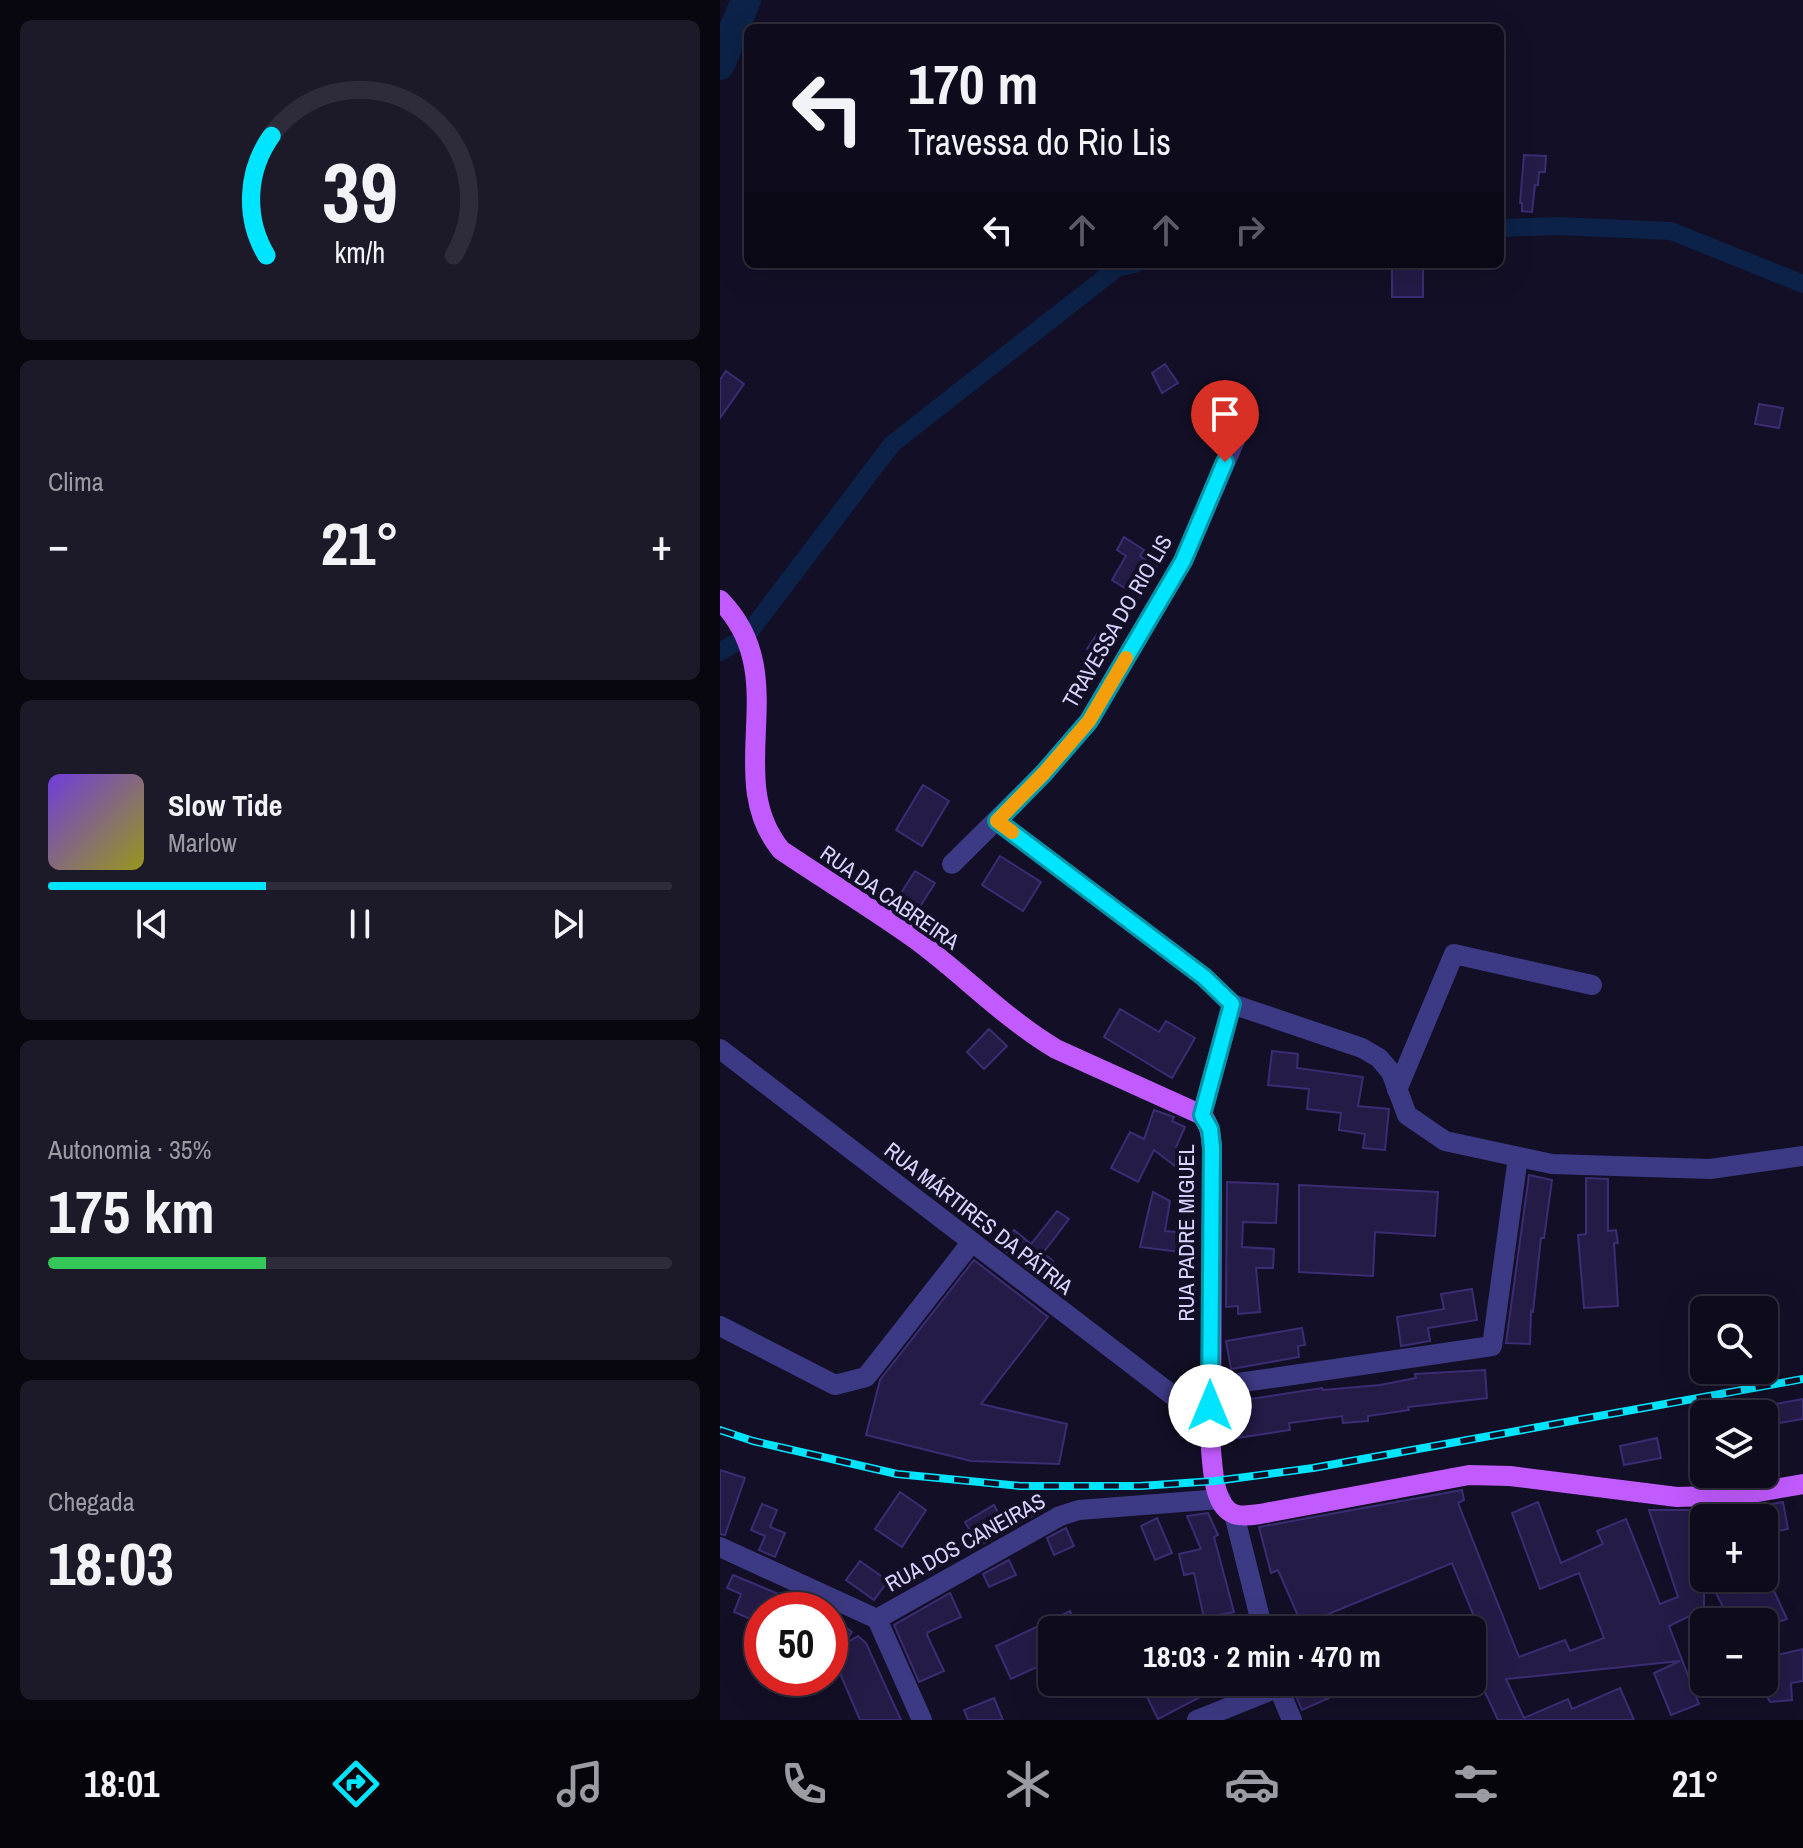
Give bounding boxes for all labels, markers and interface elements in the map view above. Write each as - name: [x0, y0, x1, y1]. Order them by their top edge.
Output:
- text: 170 m: [908, 46, 1038, 121]
- icon: left: [776, 56, 880, 160]
- text: Travessa do Rio Lis: [908, 118, 1171, 166]
- text: 39: [322, 136, 398, 248]
- icon: left: [976, 208, 1020, 252]
- icon: ahead: [1060, 208, 1104, 252]
- icon: ahead: [1144, 208, 1188, 252]
- icon: right: [1228, 208, 1272, 252]
- text: km/h: [335, 233, 385, 272]
- pin: [1191, 380, 1259, 462]
- icon: arrive: [1203, 392, 1247, 436]
- text: Clima: [48, 464, 104, 499]
- text: 21°: [321, 503, 399, 584]
- text: −: [48, 514, 69, 574]
- text: +: [651, 514, 672, 574]
- street label: TRAVESSA DO RIO LIS: [1055, 529, 1179, 713]
- text: Slow Tide: [168, 785, 282, 825]
- text: Marlow: [168, 825, 237, 860]
- street label: RUA DA CABREIRA: [814, 838, 966, 957]
- icon: previous: [130, 902, 174, 946]
- icon: pause: [338, 902, 382, 946]
- icon: next: [546, 902, 590, 946]
- text: Autonomia · 35%: [48, 1132, 212, 1167]
- street label: RUA MÁRTIRES DA PÁTRIA: [878, 1135, 1080, 1302]
- street label: RUA PADRE MIGUEL: [1171, 1144, 1201, 1322]
- text: 175 km: [48, 1171, 215, 1252]
- map controls: [1690, 1296, 1778, 1696]
- button: search: [1690, 1296, 1778, 1384]
- position arrow: [1168, 1364, 1252, 1448]
- button: layers: [1690, 1400, 1778, 1488]
- text: Chegada: [48, 1484, 135, 1519]
- street label: RUA DOS CANEIRAS: [880, 1486, 1050, 1598]
- button: +: [1690, 1504, 1778, 1592]
- text: 18:03: [48, 1523, 174, 1604]
- speed limit sign: 50: [744, 1592, 848, 1696]
- button: −: [1690, 1608, 1778, 1696]
- text: 18:03 · 2 min · 470 m: [1143, 1636, 1381, 1676]
- icon: directions: [328, 1756, 384, 1812]
- icon: music: [552, 1756, 608, 1812]
- icon: phone: [776, 1756, 832, 1812]
- icon: climate: [1000, 1756, 1056, 1812]
- icon: car: [1224, 1756, 1280, 1812]
- icon: filters: [1448, 1756, 1504, 1812]
- text: 18:01: [84, 1760, 160, 1808]
- text: 21°: [1672, 1760, 1719, 1808]

